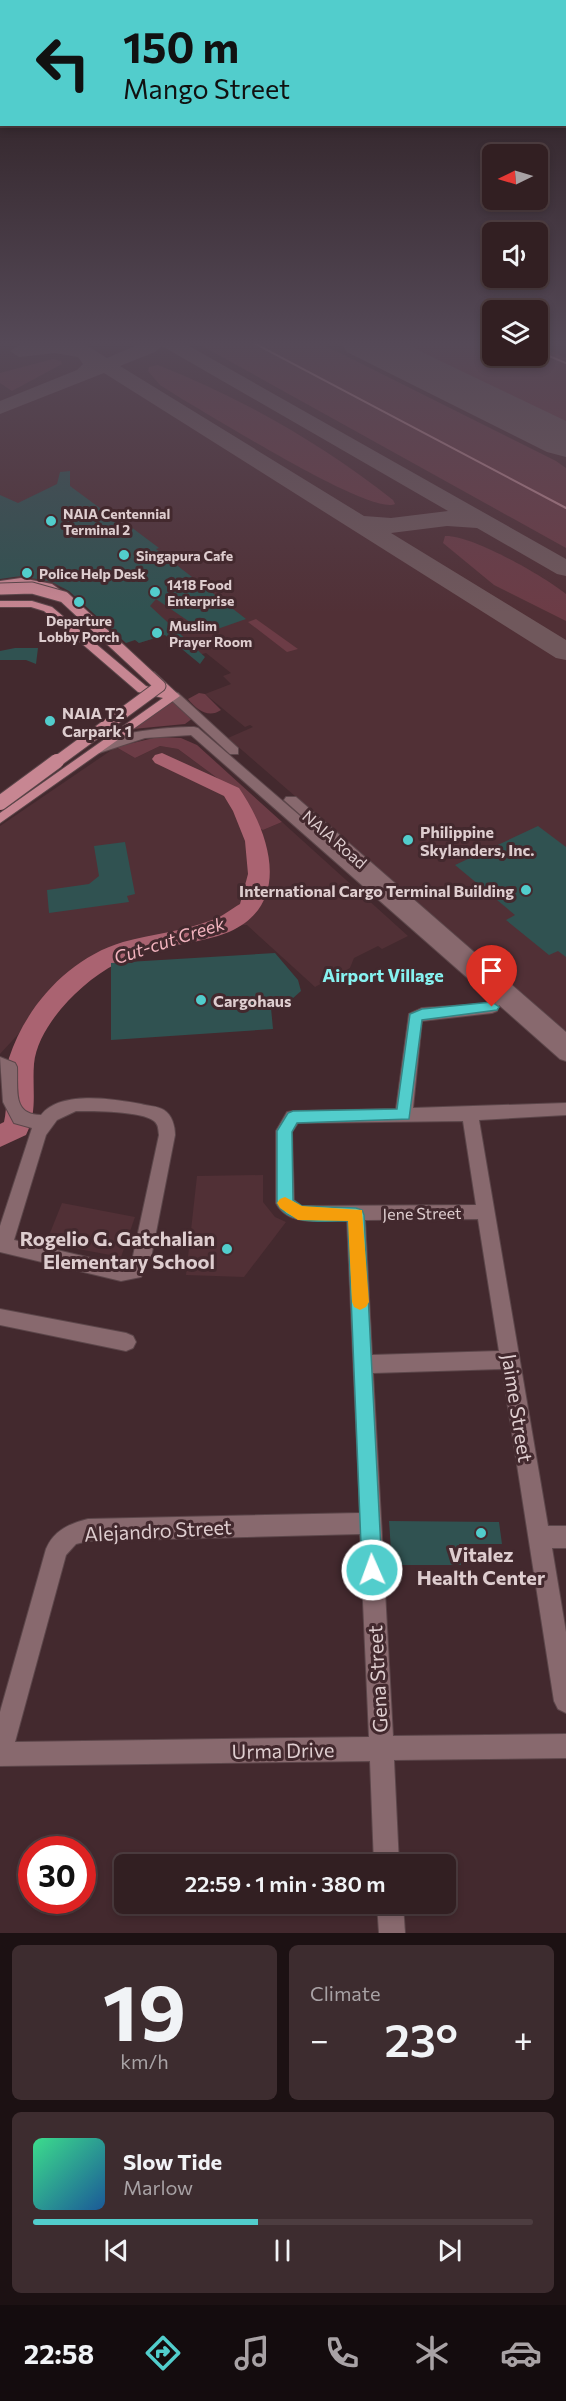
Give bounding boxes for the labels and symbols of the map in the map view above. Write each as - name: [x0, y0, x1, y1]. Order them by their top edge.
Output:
- north arrow: [482, 144, 548, 210]
- place label: NAIA Centennial Terminal 2: [63, 505, 170, 538]
- marker: NAIA Centennial Terminal 2: [44, 514, 58, 528]
- place label: Singapura Cafe: [136, 547, 233, 564]
- marker: Singapura Cafe: [117, 548, 131, 562]
- place label: Police Help Desk: [39, 565, 146, 582]
- marker: Police Help Desk: [20, 566, 34, 580]
- place label: 1418 Food Enterprise: [167, 576, 234, 609]
- marker: 1418 Food Enterprise: [148, 585, 162, 599]
- marker: Departure Lobby Porch: [72, 595, 86, 609]
- place label: Departure Lobby Porch: [39, 612, 119, 645]
- place label: Muslim Prayer Room: [169, 617, 252, 650]
- marker: Muslim Prayer Room: [150, 626, 164, 640]
- place label: NAIA T2 Carpark 1: [62, 703, 132, 740]
- marker: NAIA T2 Carpark 1: [43, 714, 57, 728]
- street label: NAIA Road: [299, 806, 371, 872]
- place label: Philippine Skylanders, Inc.: [420, 822, 535, 859]
- marker: Philippine Skylanders, Inc.: [401, 833, 415, 847]
- place label: International Cargo Terminal Building: [239, 881, 514, 900]
- marker: International Cargo Terminal Building: [519, 883, 533, 897]
- water label: Cut-cut Creek: [111, 911, 228, 968]
- pin: [466, 945, 517, 1007]
- district label: Airport Village: [322, 964, 444, 986]
- place label: Cargohaus: [213, 991, 291, 1010]
- marker: Cargohaus: [194, 993, 208, 1007]
- street label: Jene Street: [382, 1203, 462, 1223]
- place label: Rogelio G. Gatchalian Elementary School: [20, 1226, 215, 1273]
- marker: Rogelio G. Gatchalian Elementary School: [220, 1242, 234, 1256]
- street label: Jaime Street: [498, 1352, 538, 1464]
- street label: Alejandro Street: [83, 1514, 233, 1546]
- marker: Vitalez Health Center: [474, 1526, 488, 1540]
- position arrow: [340, 1538, 404, 1602]
- place label: Vitalez Health Center: [417, 1542, 545, 1589]
- street label: Gena Street: [362, 1625, 392, 1733]
- street label: Urma Drive: [231, 1737, 335, 1763]
- speed limit sign: 30: [18, 1836, 96, 1914]

